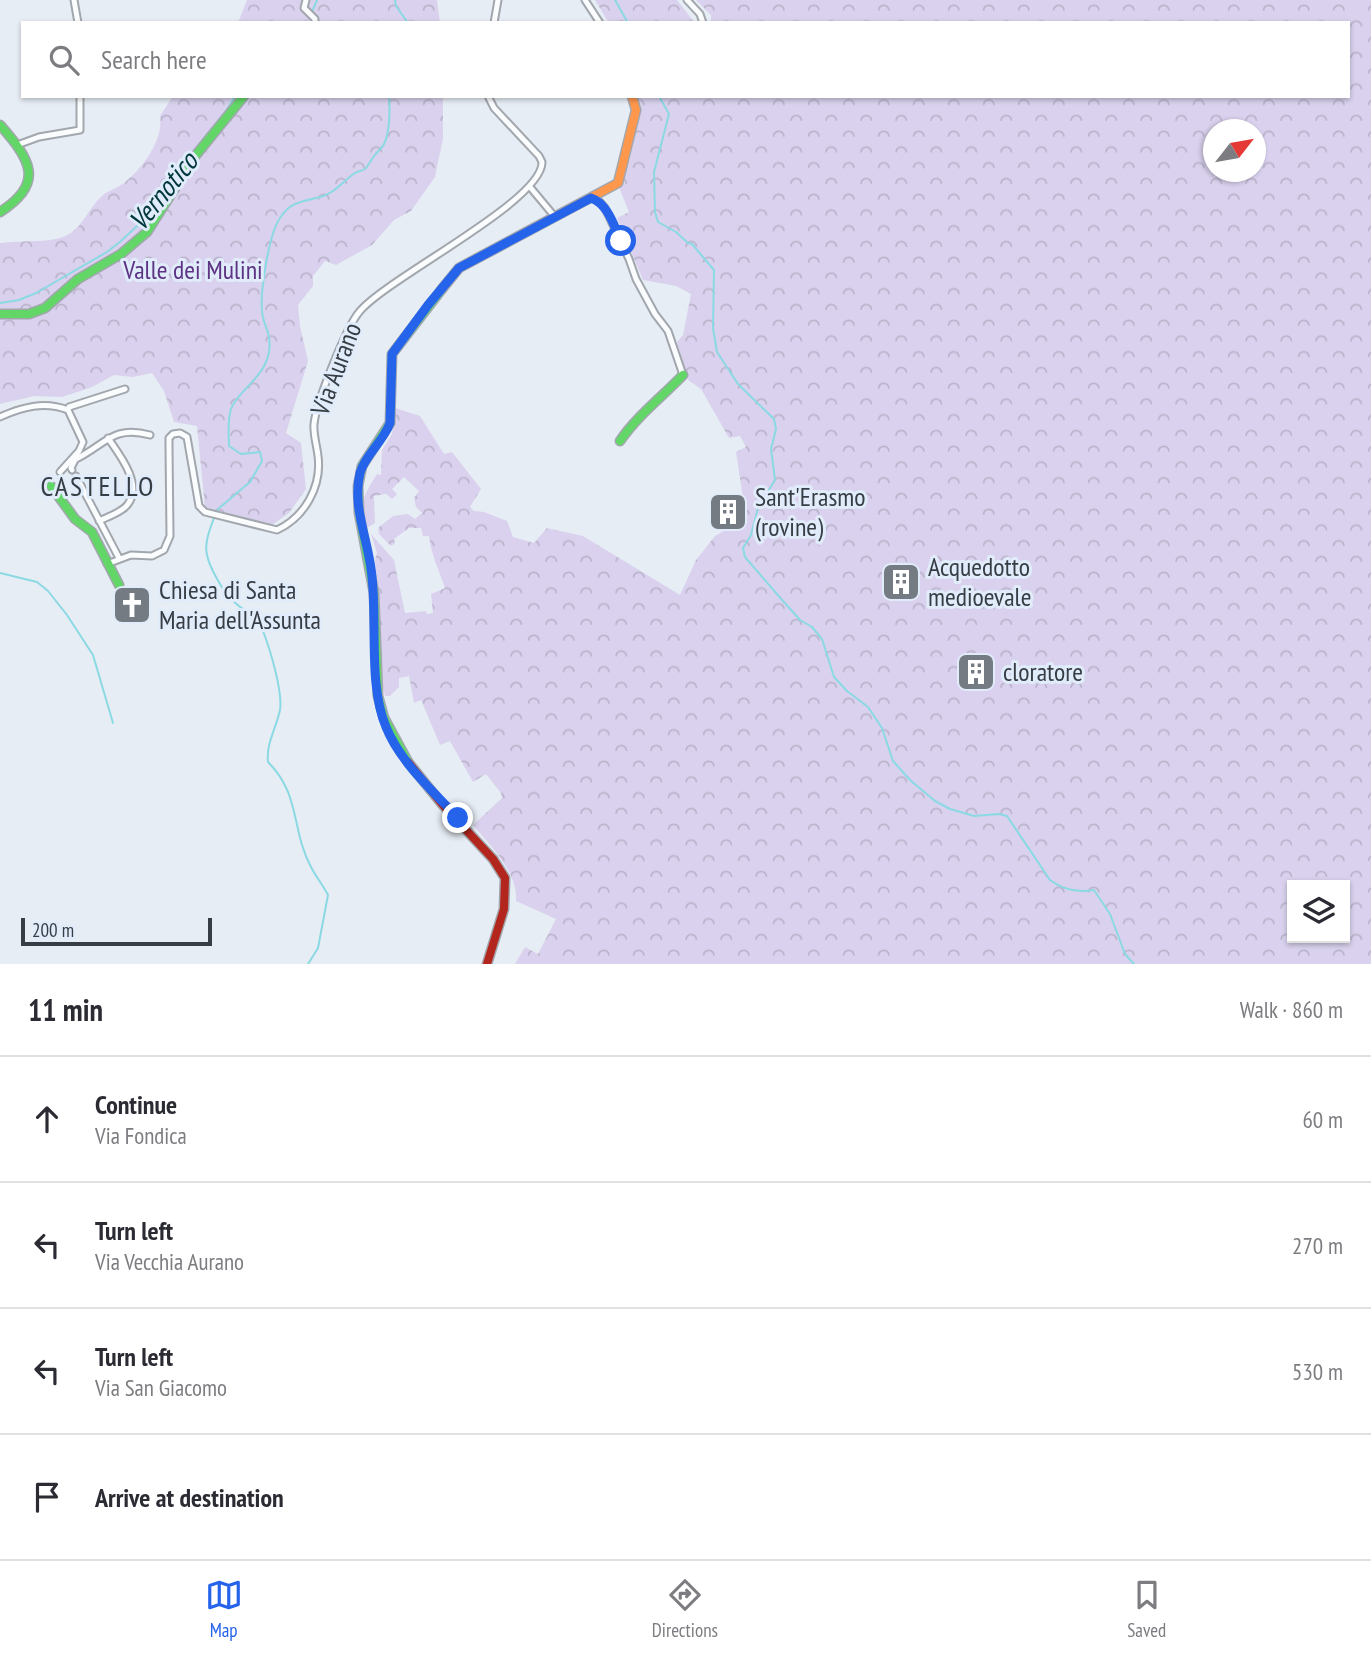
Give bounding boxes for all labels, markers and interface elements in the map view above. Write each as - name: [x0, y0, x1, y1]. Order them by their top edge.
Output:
- search box: [21, 21, 1350, 98]
- icon: search: [45, 41, 83, 79]
- text: Search here: [101, 43, 207, 76]
- north arrow: [1203, 119, 1266, 182]
- water label: Vernotico: [120, 142, 207, 238]
- route start: [605, 225, 636, 256]
- park label: Valle dei Mulini: [122, 253, 263, 286]
- street label: Via Aurano: [302, 318, 368, 421]
- district label: CASTELLO: [41, 467, 155, 504]
- place label: Sant'Erasmo (rovine): [755, 480, 865, 543]
- building icon: Sant'Erasmo (rovine): [707, 491, 749, 533]
- place label: Acquedotto medioevale: [928, 550, 1031, 613]
- building icon: Acquedotto medioevale: [880, 561, 922, 603]
- place label: Chiesa di Santa Maria dell'Assunta: [159, 573, 321, 636]
- church icon: Chiesa di Santa Maria dell'Assunta: [111, 584, 153, 626]
- building icon: cloratore: [955, 651, 997, 693]
- place label: cloratore: [1003, 655, 1083, 688]
- route end: [442, 802, 473, 833]
- map controls: [1287, 880, 1350, 943]
- button: layers: [1287, 880, 1350, 943]
- scale bar: [21, 915, 212, 947]
- text: 200 m: [32, 918, 74, 942]
- text: 11 min: [28, 990, 103, 1029]
- text: Walk · 860 m: [1240, 995, 1343, 1024]
- text: Continue: [95, 1088, 177, 1121]
- icon: ahead: [28, 1100, 66, 1138]
- text: 60 m: [1302, 1105, 1343, 1134]
- text: Via Fondica: [95, 1121, 187, 1150]
- text: Turn left: [95, 1214, 173, 1247]
- icon: left: [28, 1226, 66, 1264]
- text: 270 m: [1292, 1231, 1343, 1260]
- text: Via Vecchia Aurano: [95, 1247, 244, 1276]
- text: Turn left: [95, 1340, 173, 1373]
- icon: left: [28, 1352, 66, 1390]
- text: 530 m: [1292, 1357, 1343, 1386]
- text: Via San Giacomo: [95, 1373, 227, 1402]
- icon: arrive: [28, 1478, 66, 1516]
- text: Arrive at destination: [95, 1481, 284, 1514]
- tab: Map: [205, 1576, 243, 1642]
- tab: Directions: [652, 1576, 718, 1642]
- tab: Saved: [1127, 1576, 1166, 1642]

